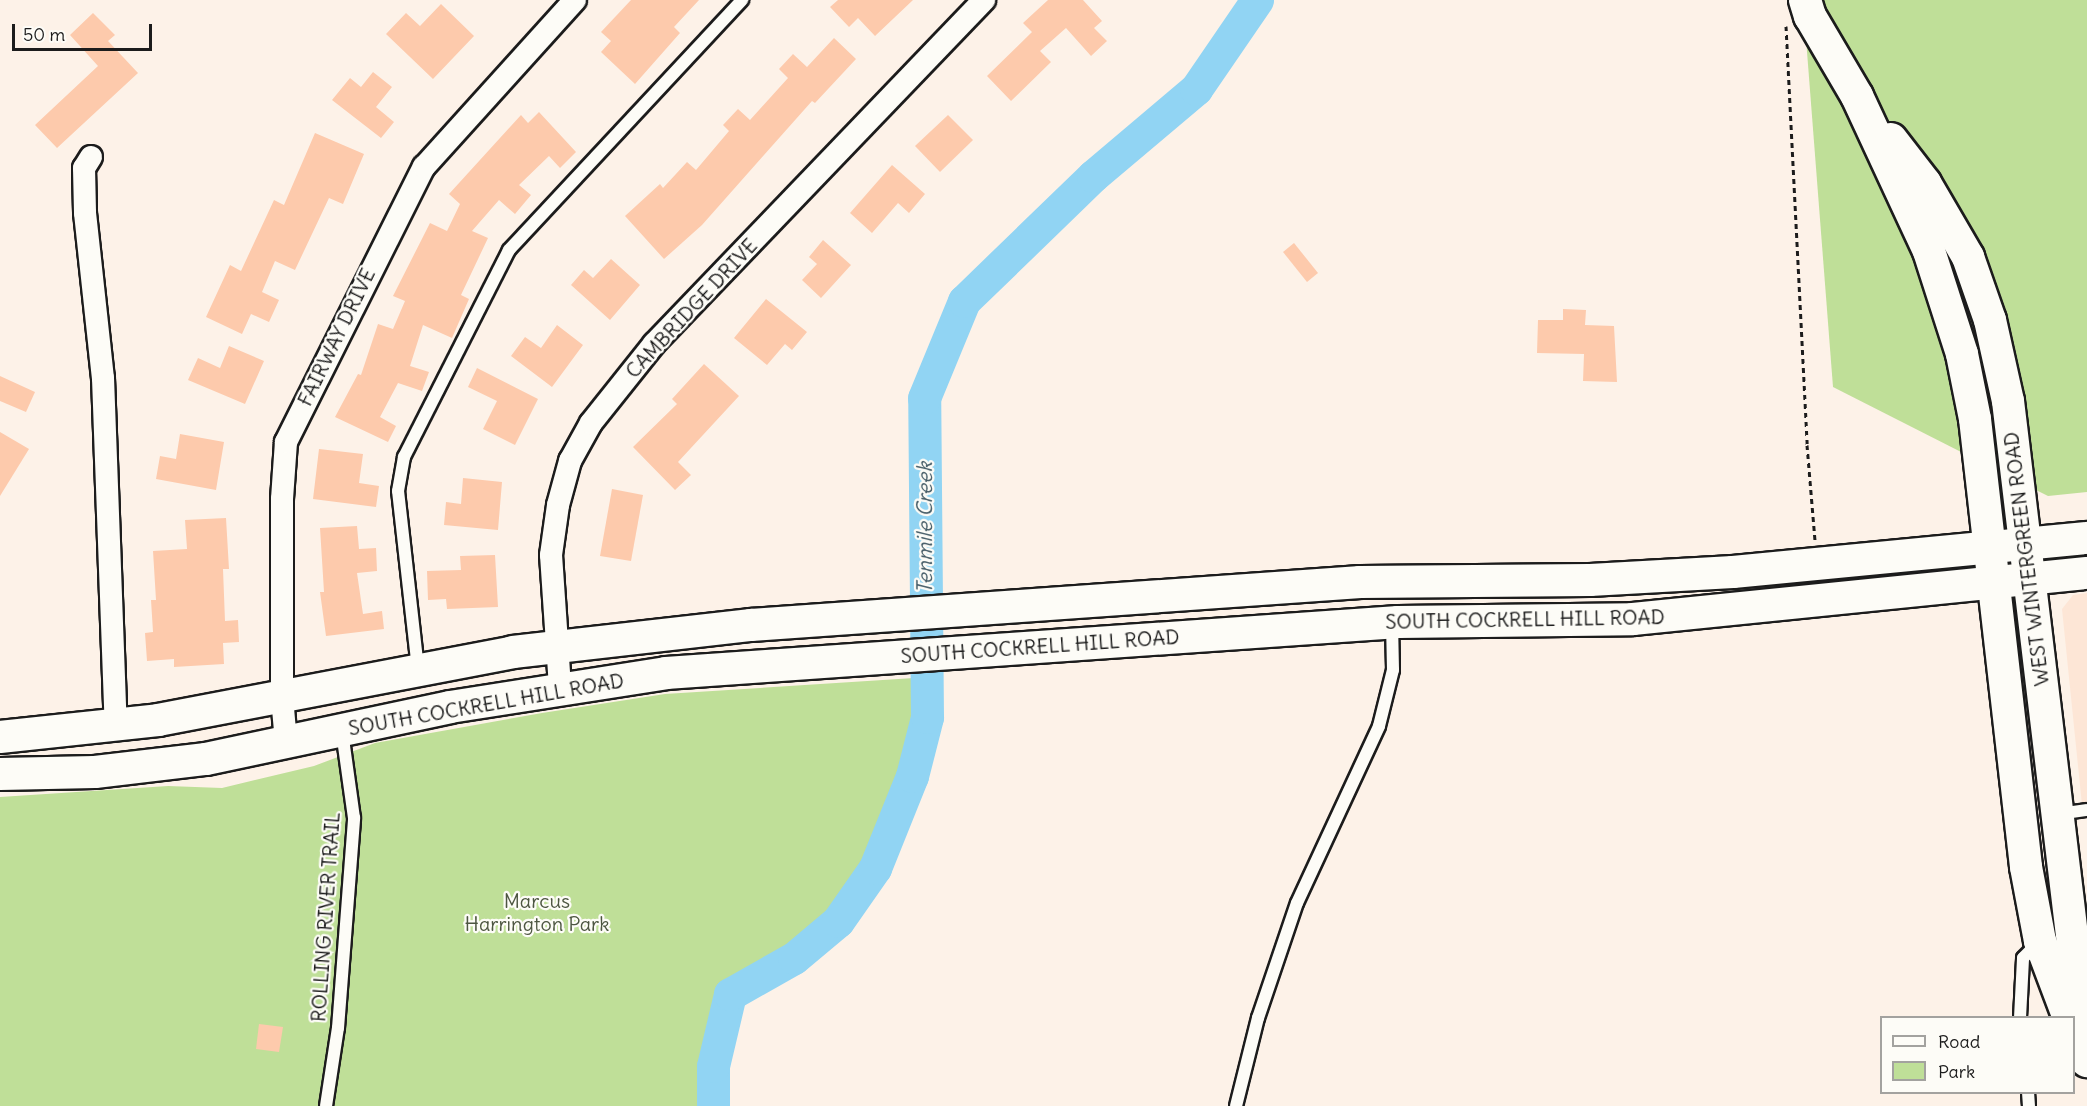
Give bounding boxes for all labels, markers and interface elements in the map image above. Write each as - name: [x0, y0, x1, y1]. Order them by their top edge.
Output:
- scale bar: [15, 12, 154, 50]
- text: 50 m: [23, 23, 65, 46]
- street label: CAMBRIDGE DRIVE: [620, 233, 762, 383]
- street label: FAIRWAY DRIVE: [292, 264, 380, 410]
- street label: WEST WINTERGREEN ROAD: [1998, 431, 2054, 687]
- water label: Tenmile Creek: [912, 462, 938, 594]
- street label: SOUTH COCKRELL HILL ROAD: [1385, 605, 1665, 633]
- street label: SOUTH COCKRELL HILL ROAD: [900, 624, 1180, 668]
- street label: SOUTH COCKRELL HILL ROAD: [346, 668, 626, 740]
- street label: ROLLING RIVER TRAIL: [306, 811, 344, 1023]
- park label: Marcus Harrington Park: [465, 888, 609, 935]
- legend: [1880, 1016, 2075, 1094]
- text: Road: [1938, 1030, 1980, 1053]
- text: Park: [1938, 1060, 1975, 1083]

